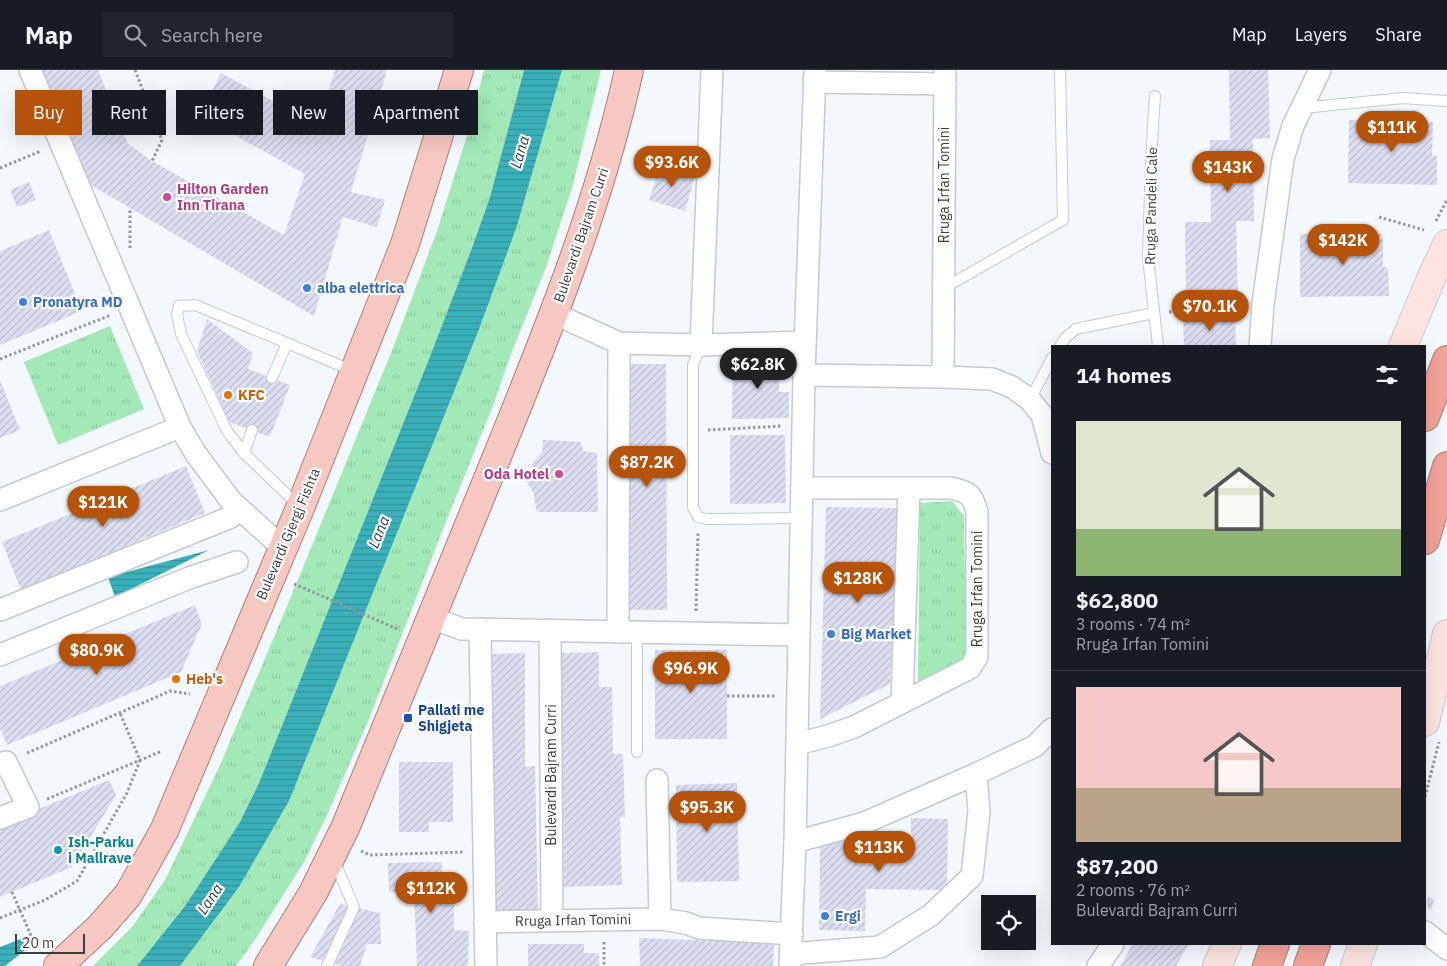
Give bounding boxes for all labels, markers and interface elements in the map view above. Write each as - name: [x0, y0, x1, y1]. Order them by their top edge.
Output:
- search box: [103, 12, 453, 57]
- text: Map: [25, 19, 73, 51]
- icon: search: [121, 21, 149, 49]
- text: Search here: [161, 23, 263, 47]
- text: Map: [1232, 23, 1267, 46]
- text: Layers: [1295, 23, 1347, 46]
- text: Share: [1375, 23, 1422, 46]
- chip: Buy: [15, 90, 82, 135]
- chip: Rent: [92, 90, 166, 135]
- chip: Filters: [176, 90, 263, 135]
- chip: New: [273, 90, 345, 135]
- chip: Apartment: [355, 90, 478, 135]
- pin: $111K: [1357, 111, 1427, 153]
- text: $111K: [1367, 117, 1417, 137]
- street label: Rruga Irfan Tomini: [935, 127, 953, 243]
- water label: Lana: [506, 133, 533, 170]
- pin: $93.6K: [631, 146, 713, 188]
- street label: Rruga Pandeli Cale: [1141, 147, 1161, 265]
- pin: $143K: [1193, 150, 1263, 193]
- text: $93.6K: [645, 152, 699, 172]
- text: $143K: [1203, 157, 1253, 177]
- street label: Bulevardi Bajram Curri: [549, 165, 613, 305]
- place label: Hilton Garden Inn Tirana: [177, 180, 269, 214]
- marker: Hilton Garden Inn Tirana: [161, 191, 173, 203]
- pin: $142K: [1308, 224, 1378, 266]
- text: $142K: [1318, 230, 1368, 250]
- place label: alba elettrica: [317, 279, 405, 297]
- marker: alba elettrica: [301, 282, 313, 294]
- pin: $70.1K: [1169, 290, 1251, 332]
- place label: Pronatyra MD: [33, 293, 123, 311]
- marker: Pronatyra MD: [17, 296, 29, 308]
- text: $70.1K: [1183, 296, 1237, 316]
- pin: $62.8K: [717, 348, 799, 390]
- text: $62.8K: [731, 354, 785, 374]
- text: 14 homes: [1076, 361, 1172, 389]
- icon: filters: [1373, 361, 1401, 389]
- place label: KFC: [238, 386, 265, 404]
- marker: KFC: [222, 389, 234, 401]
- pin: $87.2K: [606, 446, 688, 488]
- text: $87.2K: [620, 452, 674, 472]
- icon: home: [1194, 454, 1284, 544]
- street label: Bulevardi Gjergj Fishta: [252, 465, 324, 603]
- place label: Oda Hotel: [484, 465, 549, 483]
- marker: Oda Hotel: [553, 468, 565, 480]
- pin: $121K: [68, 486, 138, 528]
- text: $121K: [78, 492, 128, 512]
- water label: Lana: [364, 513, 394, 551]
- street label: Rruga Irfan Tomini: [968, 531, 986, 647]
- pin: $128K: [823, 562, 893, 604]
- text: $128K: [833, 568, 883, 588]
- text: $62,800: [1076, 586, 1158, 614]
- text: 3 rooms · 74 m²: [1076, 614, 1190, 634]
- place label: Big Market: [841, 625, 911, 643]
- marker: Big Market: [825, 628, 837, 640]
- pin: $80.9K: [56, 634, 138, 676]
- text: Rruga Irfan Tomini: [1076, 634, 1209, 654]
- text: $80.9K: [70, 640, 124, 660]
- pin: $96.9K: [650, 652, 732, 694]
- text: $96.9K: [664, 658, 718, 678]
- place label: Heb's: [186, 670, 223, 688]
- marker: Heb's: [170, 673, 182, 685]
- place label: Pallati me Shigjeta: [418, 701, 484, 735]
- street label: Bulevardi Bajram Curri: [542, 704, 560, 846]
- marker: Pallati me Shigjeta: [402, 712, 414, 724]
- icon: home: [1194, 719, 1284, 809]
- pin: $95.3K: [666, 790, 748, 833]
- text: $95.3K: [680, 797, 734, 817]
- pin: $113K: [844, 830, 914, 873]
- place label: Ish-Parku i Mallrave: [68, 833, 134, 867]
- text: $113K: [854, 837, 904, 857]
- marker: Ish-Parku i Mallrave: [52, 844, 64, 856]
- text: $87,200: [1076, 852, 1158, 880]
- pin: $112K: [396, 872, 466, 914]
- text: $112K: [406, 878, 456, 898]
- water label: Lana: [192, 880, 227, 918]
- text: 2 rooms · 76 m²: [1076, 880, 1190, 900]
- map controls: [981, 895, 1036, 950]
- button: locate: [981, 895, 1036, 950]
- text: Bulevardi Bajram Curri: [1076, 900, 1238, 920]
- place label: Ergi: [835, 907, 861, 925]
- street label: Rruga Irfan Tomini: [515, 910, 631, 930]
- marker: Ergi: [819, 910, 831, 922]
- scale bar: [15, 931, 85, 954]
- text: 20 m: [22, 934, 54, 952]

